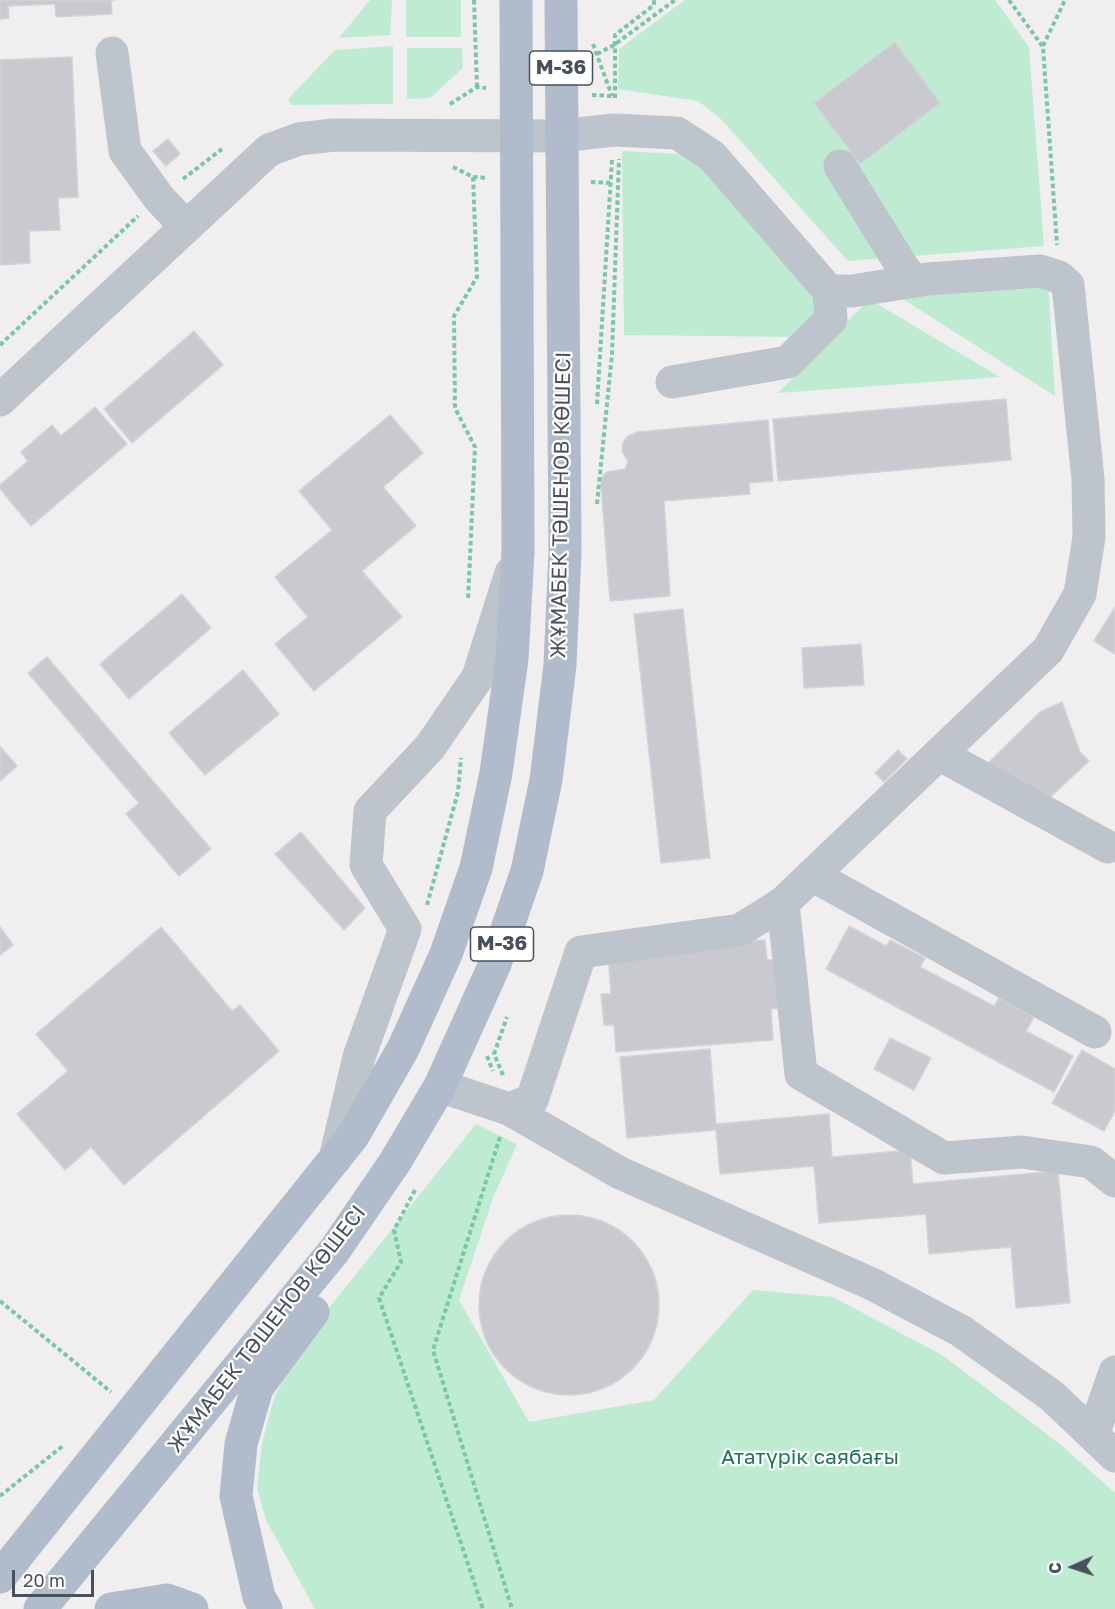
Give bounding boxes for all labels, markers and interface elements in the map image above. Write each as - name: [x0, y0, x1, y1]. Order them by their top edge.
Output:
- road number: M-36: [530, 51, 592, 85]
- street label: ЖҰМАБЕК ТӘШЕНОВ КӨШЕСІ: [546, 351, 576, 659]
- road number: M-36: [470, 927, 534, 961]
- street label: ЖҰМАБЕК ТӘШЕНОВ КӨШЕСІ: [163, 1200, 371, 1458]
- park label: Ататүрік саябағы: [721, 1444, 899, 1470]
- north arrow: [1043, 1537, 1103, 1597]
- scale bar: [15, 1558, 98, 1596]
- text: С: [1045, 1562, 1065, 1574]
- text: 20 m: [23, 1569, 65, 1591]

